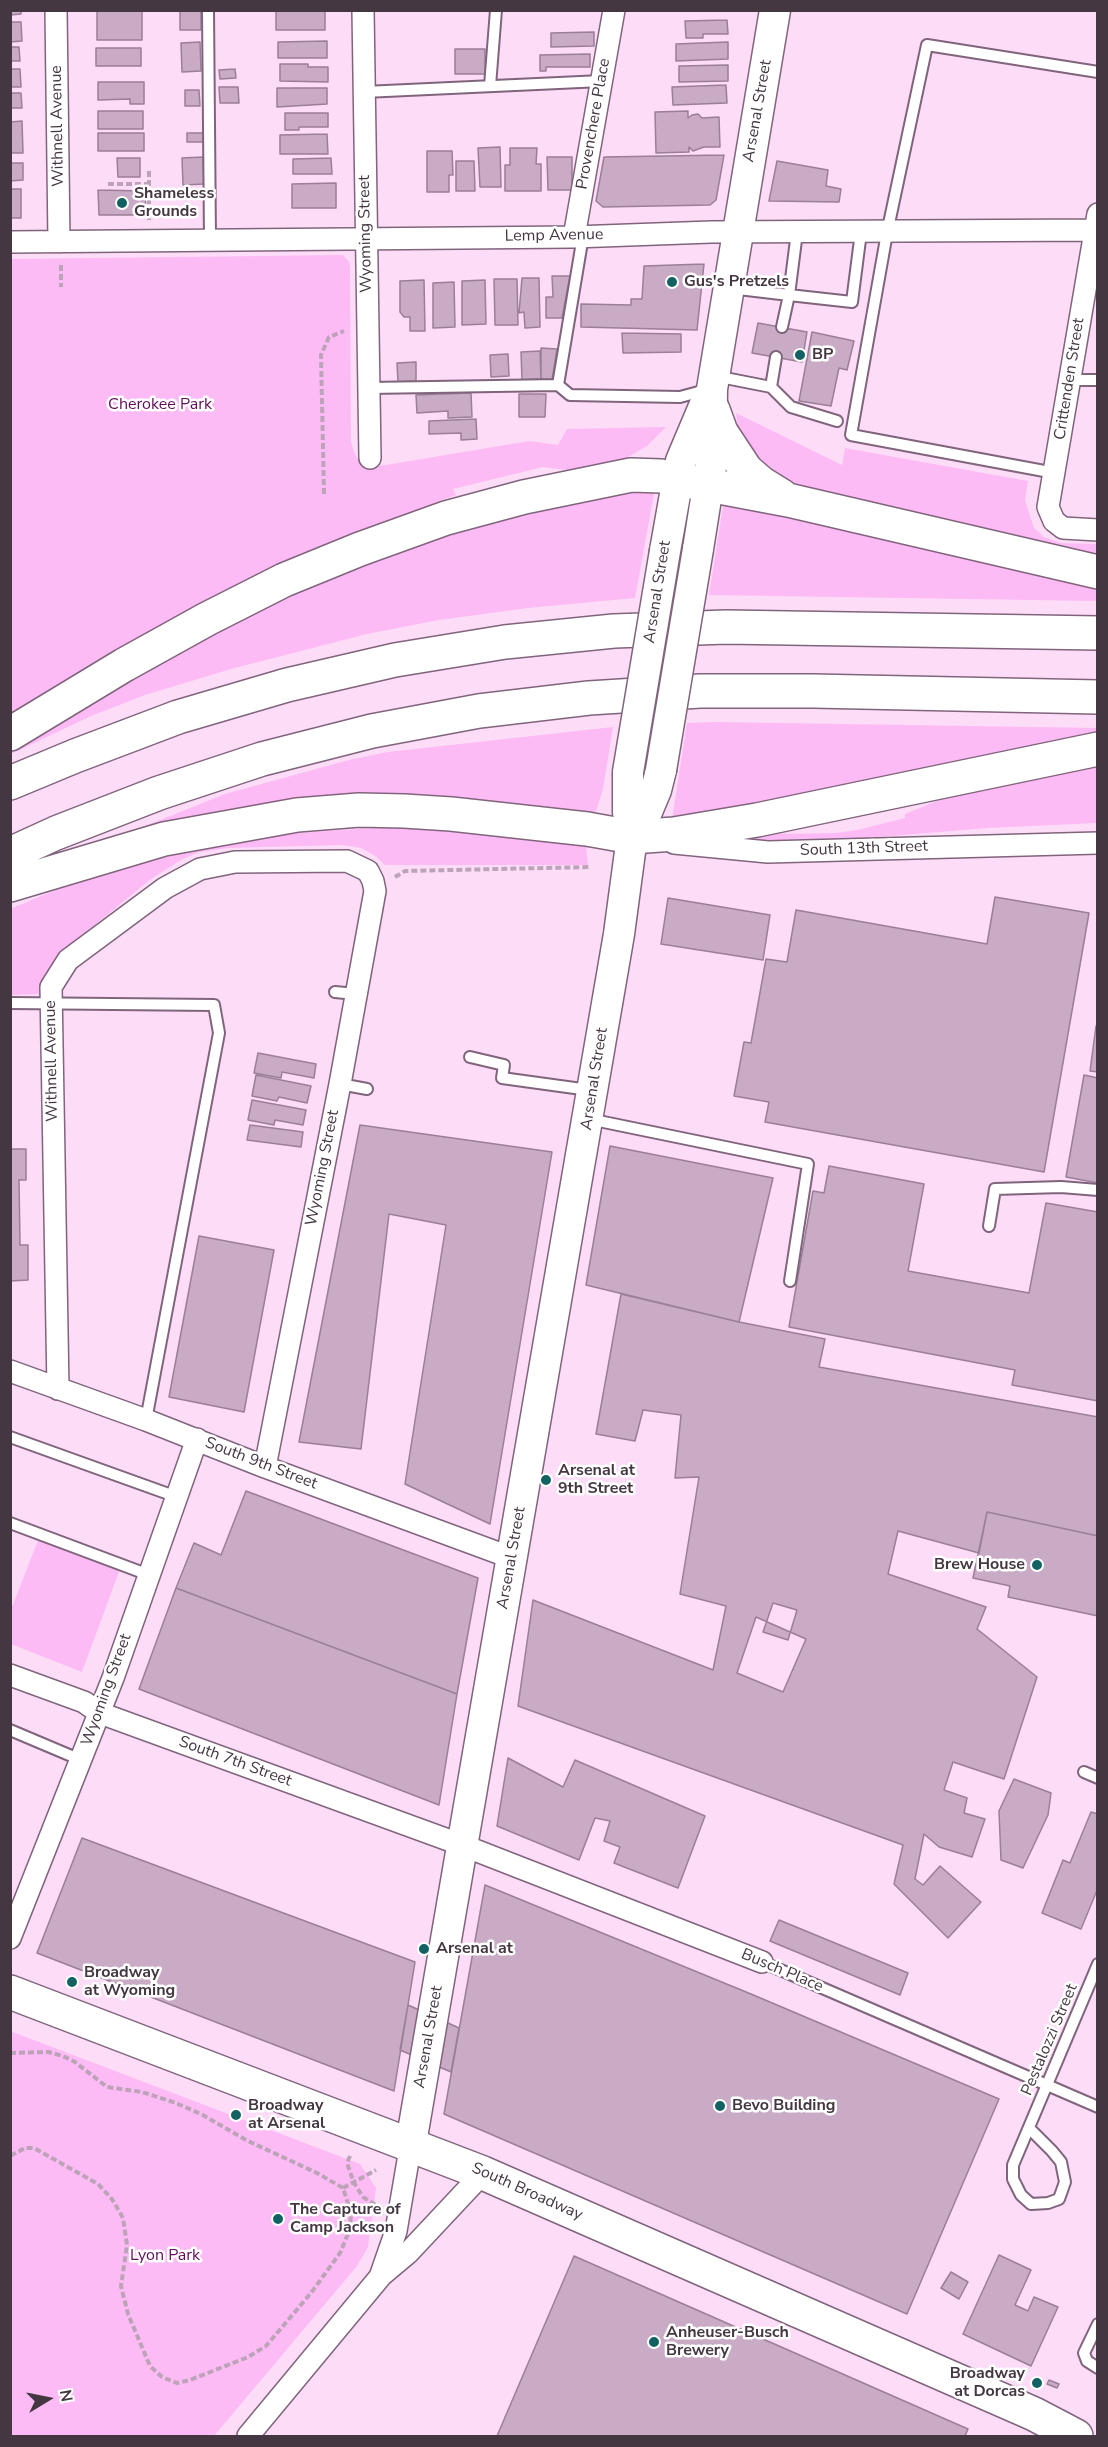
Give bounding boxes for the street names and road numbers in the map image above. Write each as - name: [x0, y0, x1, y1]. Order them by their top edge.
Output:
- street label: Provenchere Place: [573, 57, 615, 191]
- street label: Arsenal Street: [740, 58, 776, 164]
- street label: Withnell Avenue: [47, 65, 69, 187]
- street label: Wyoming Street: [355, 175, 377, 293]
- street label: Lemp Avenue: [504, 226, 604, 246]
- street label: Crittenden Street: [1051, 317, 1089, 441]
- street label: Arsenal Street: [640, 539, 676, 645]
- street label: South 13th Street: [800, 837, 928, 861]
- street label: Withnell Avenue: [41, 1000, 63, 1122]
- street label: Arsenal Street: [577, 1026, 613, 1132]
- street label: Wyoming Street: [302, 1108, 344, 1228]
- street label: South 9th Street: [202, 1434, 320, 1494]
- street label: Arsenal Street: [494, 1505, 530, 1611]
- street label: Wyoming Street: [78, 1631, 136, 1749]
- street label: South 7th Street: [176, 1733, 294, 1791]
- street label: Busch Place: [738, 1945, 826, 1997]
- street label: Pestalozzi Street: [1018, 1981, 1082, 2099]
- street label: Arsenal Street: [411, 1984, 447, 2090]
- street label: South Broadway: [468, 2159, 586, 2225]

